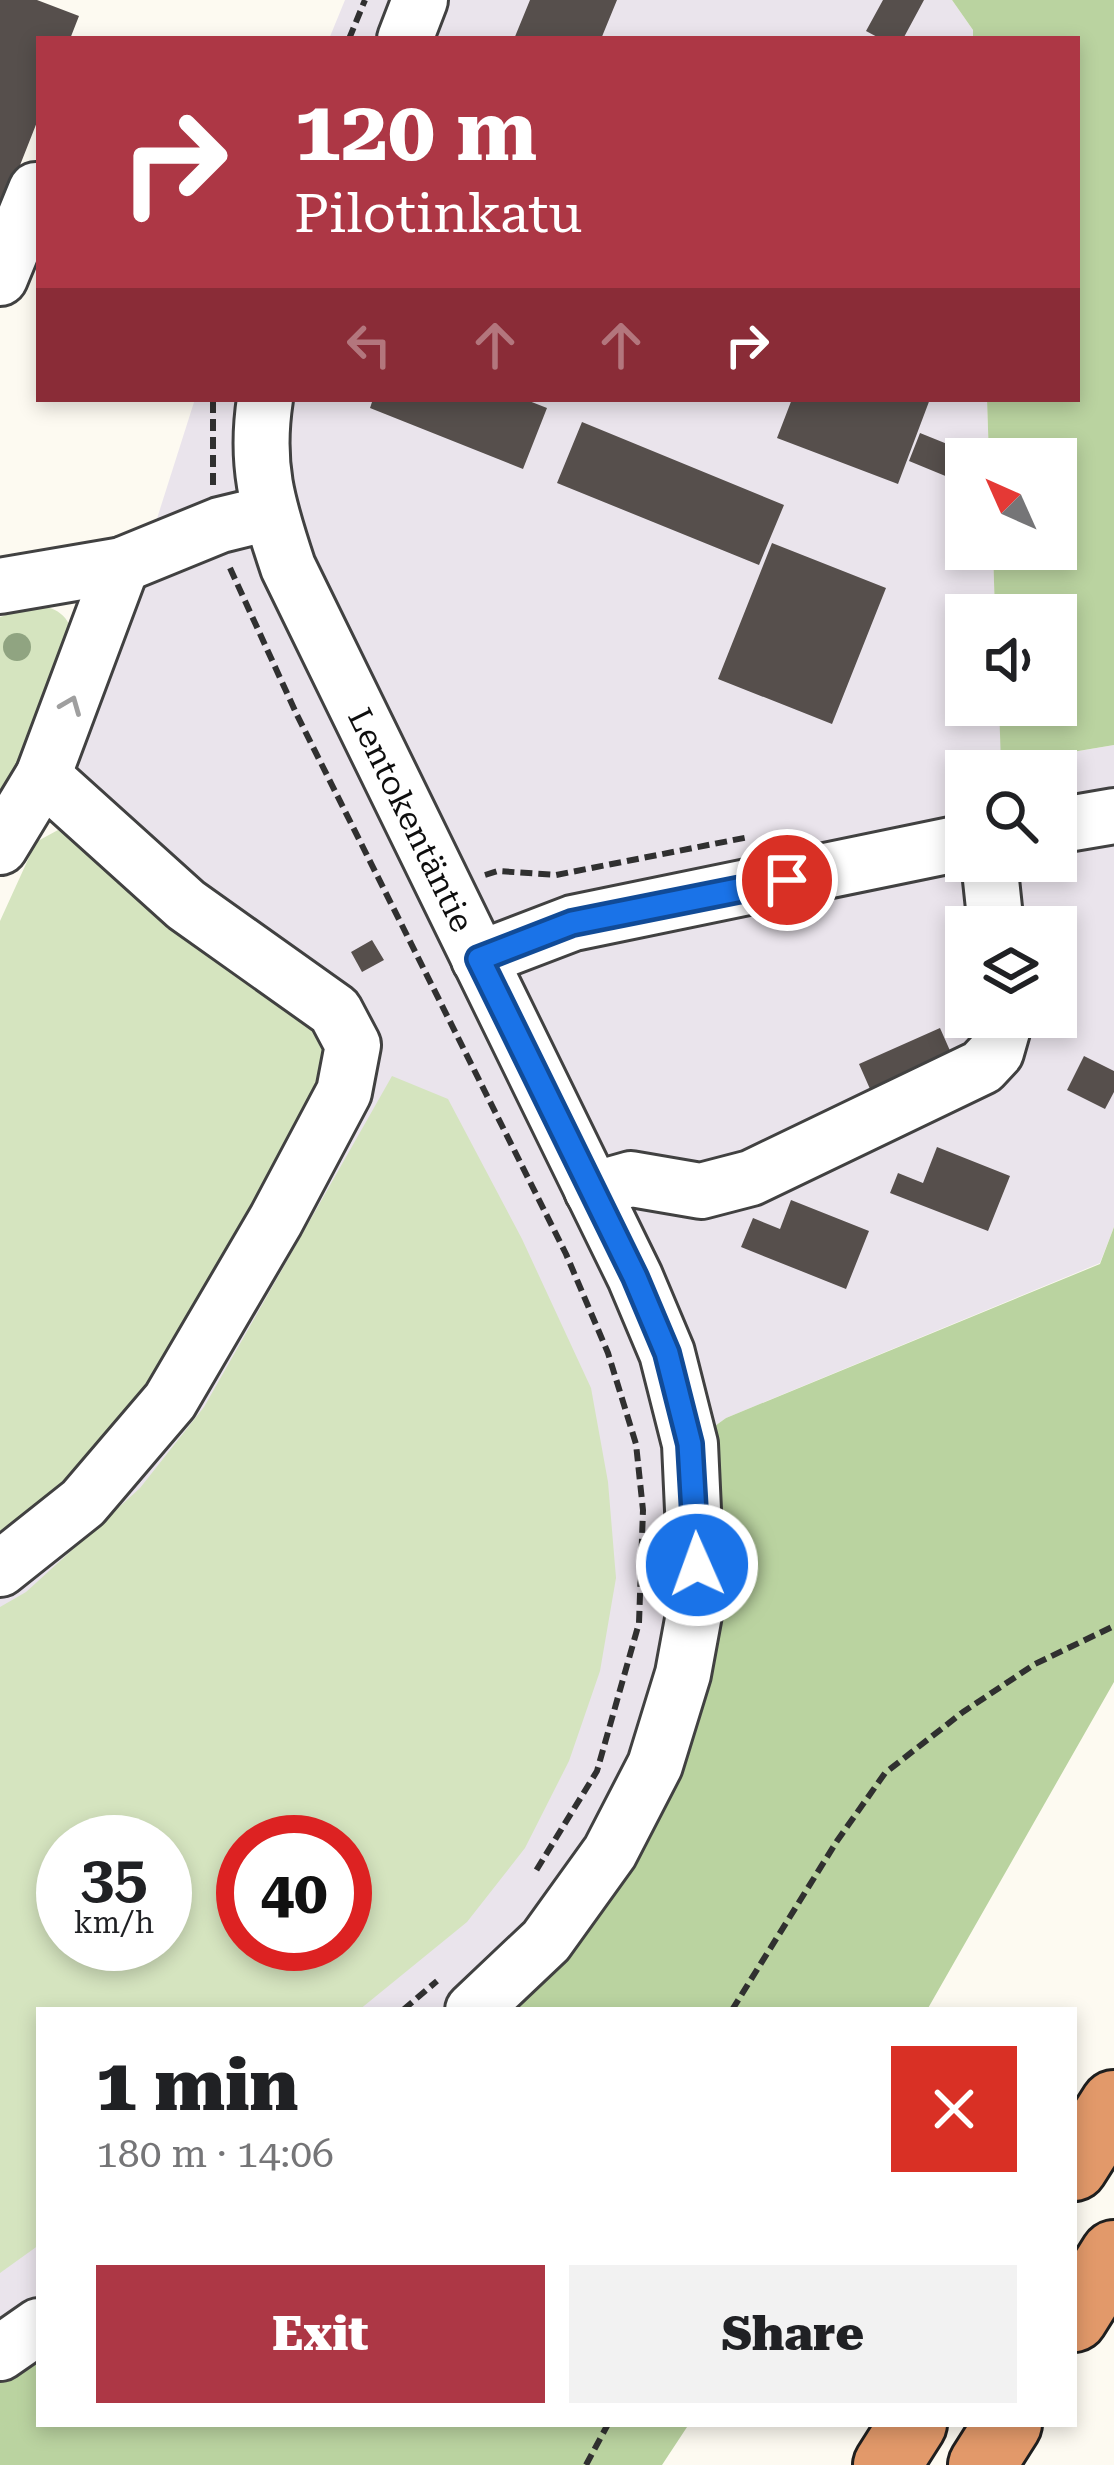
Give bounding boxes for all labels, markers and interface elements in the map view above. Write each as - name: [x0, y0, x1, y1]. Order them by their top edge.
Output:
- text: 120 m: [294, 82, 537, 180]
- icon: right: [96, 84, 252, 240]
- text: Pilotinkatu: [294, 182, 582, 245]
- icon: left: [336, 312, 402, 378]
- icon: ahead: [462, 312, 528, 378]
- icon: ahead: [588, 312, 654, 378]
- icon: right: [714, 312, 780, 378]
- north arrow: [945, 438, 1077, 570]
- map controls: [945, 438, 1077, 1038]
- button: sound: [945, 594, 1077, 726]
- one-way arrow: [57, 696, 81, 717]
- street label: Lentokentäntie: [340, 702, 483, 938]
- button: search: [945, 750, 1077, 882]
- pin: [736, 829, 838, 931]
- icon: arrive: [754, 847, 820, 913]
- button: layers: [945, 906, 1077, 1038]
- position arrow: [634, 1502, 760, 1628]
- speed limit sign: 40: [216, 1815, 372, 1971]
- text: 35: [80, 1842, 148, 1913]
- text: km/h: [74, 1905, 154, 1940]
- text: 1 min: [96, 2043, 298, 2128]
- button: close: [891, 2046, 1017, 2172]
- text: 180 m · 14:06: [96, 2131, 334, 2177]
- button: Exit: [96, 2265, 545, 2403]
- button: Share: [569, 2265, 1017, 2403]

